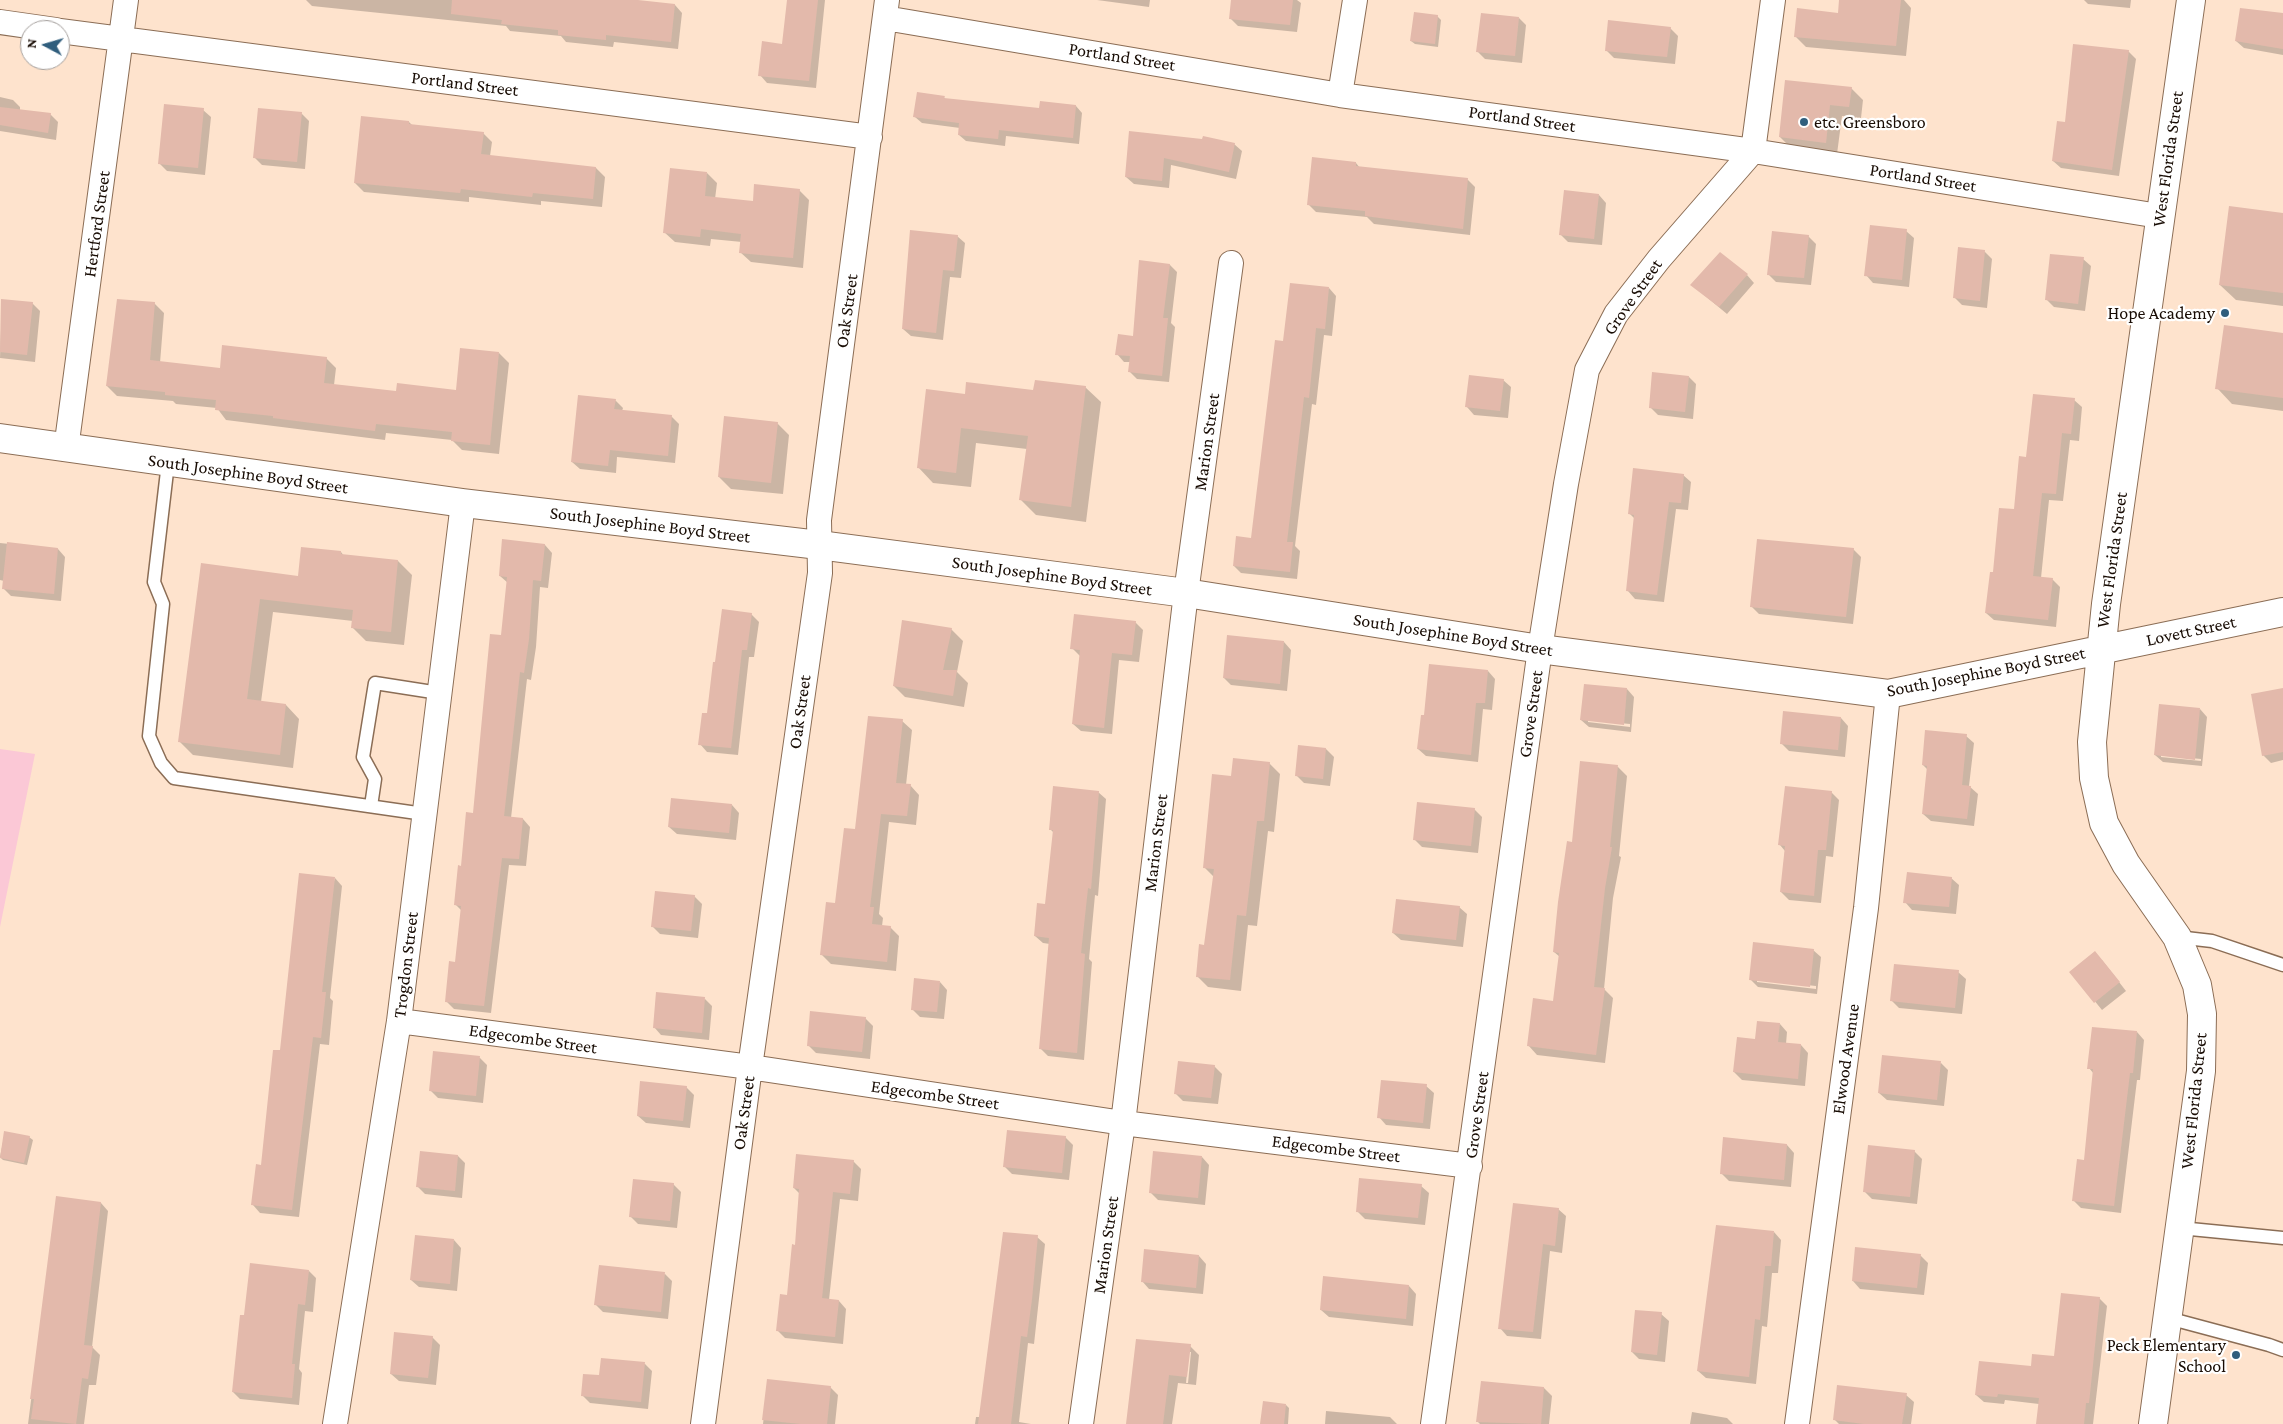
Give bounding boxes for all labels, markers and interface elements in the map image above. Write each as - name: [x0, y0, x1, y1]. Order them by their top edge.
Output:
- north arrow: [20, 20, 70, 70]
- text: N: [23, 38, 40, 49]
- street label: Portland Street: [1067, 38, 1177, 76]
- street label: Portland Street: [410, 67, 520, 101]
- street label: West Florida Street: [2148, 90, 2188, 228]
- street label: Portland Street: [1467, 101, 1577, 137]
- place label: etc. Greensboro: [1814, 111, 1926, 133]
- marker: etc. Greensboro: [1798, 116, 1810, 128]
- street label: Portland Street: [1868, 159, 1978, 197]
- street label: Hertford Street: [79, 169, 115, 279]
- street label: Grove Street: [1599, 255, 1667, 339]
- street label: Oak Street: [831, 273, 863, 349]
- place label: Hope Academy: [2107, 302, 2215, 324]
- marker: Hope Academy: [2219, 307, 2231, 319]
- street label: Marion Street: [1189, 392, 1225, 492]
- street label: South Josephine Boyd Street: [147, 449, 349, 499]
- street label: West Florida Street: [2092, 491, 2132, 629]
- street label: South Josephine Boyd Street: [549, 502, 751, 548]
- street label: South Josephine Boyd Street: [951, 551, 1153, 601]
- street label: South Josephine Boyd Street: [1352, 609, 1554, 661]
- street label: Lovett Street: [2144, 611, 2238, 651]
- street label: South Josephine Boyd Street: [1885, 642, 2087, 702]
- street label: Grove Street: [1514, 669, 1548, 759]
- street label: Oak Street: [784, 674, 816, 750]
- street label: Marion Street: [1139, 793, 1173, 893]
- street label: Trogdon Street: [389, 911, 423, 1019]
- street label: Elwood Avenue: [1828, 1002, 1864, 1116]
- street label: Edgecombe Street: [467, 1019, 599, 1059]
- street label: West Florida Street: [2176, 1032, 2212, 1170]
- street label: Grove Street: [1460, 1070, 1494, 1160]
- street label: Oak Street: [728, 1075, 760, 1151]
- street label: Edgecombe Street: [869, 1075, 1001, 1115]
- street label: Edgecombe Street: [1271, 1130, 1401, 1168]
- street label: Marion Street: [1088, 1195, 1124, 1295]
- place label: Peck Elementary School: [2107, 1334, 2226, 1376]
- marker: Peck Elementary School: [2230, 1349, 2242, 1361]

